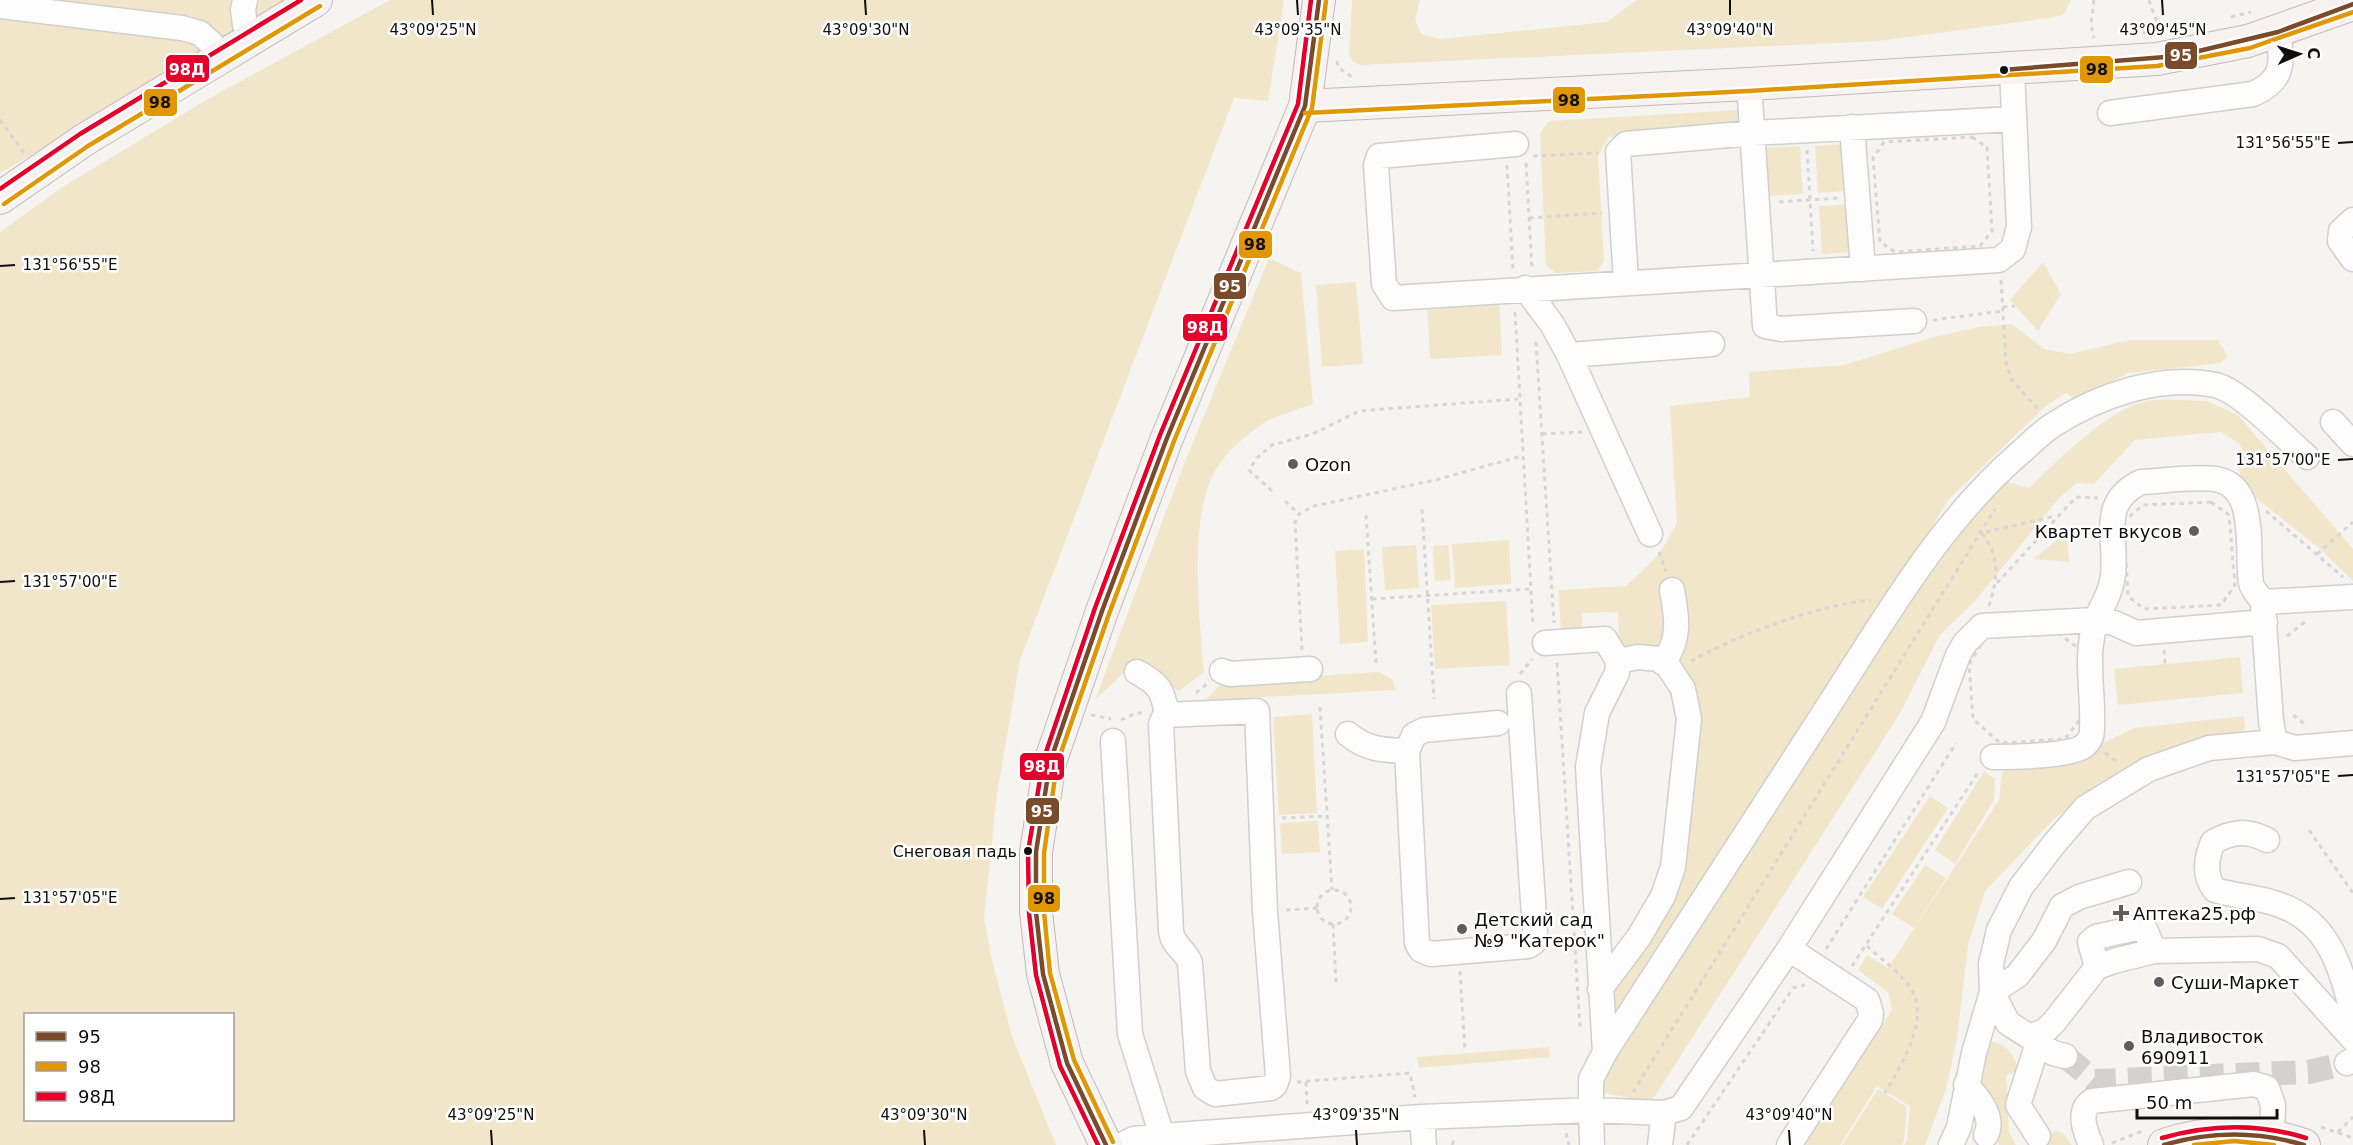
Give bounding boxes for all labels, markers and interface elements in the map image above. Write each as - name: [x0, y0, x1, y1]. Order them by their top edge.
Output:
- text: 43°09'25"N: [389, 21, 477, 39]
- text: 43°09'30"N: [822, 21, 910, 39]
- text: 43°09'35"N: [1254, 21, 1342, 39]
- text: 43°09'40"N: [1686, 21, 1774, 39]
- text: 43°09'45"N: [2119, 21, 2207, 39]
- north arrow: [2269, 24, 2329, 84]
- line badge: 95: [2164, 41, 2198, 70]
- text: 95: [2170, 46, 2192, 65]
- text: С: [2304, 47, 2323, 60]
- line badge: 98Д: [165, 54, 210, 83]
- line badge: 98: [2079, 55, 2114, 84]
- text: 98Д: [169, 60, 205, 79]
- text: 98: [2086, 60, 2108, 79]
- unlabelled marker: [1998, 64, 2010, 76]
- line badge: 98: [1552, 86, 1586, 114]
- line badge: 98: [143, 88, 178, 117]
- text: 98: [1558, 91, 1580, 110]
- text: 98: [149, 93, 171, 112]
- text: 131°56'55"E: [2236, 134, 2330, 152]
- line badge: 98: [1238, 230, 1273, 259]
- text: 98: [1244, 235, 1266, 254]
- text: 131°56'55"E: [23, 256, 117, 274]
- line badge: 95: [1213, 272, 1247, 300]
- text: 95: [1219, 277, 1241, 296]
- line badge: 98Д: [1182, 313, 1228, 342]
- text: 98Д: [1187, 318, 1223, 337]
- text: 131°57'00"E: [2236, 451, 2330, 469]
- place label: Ozon: [1305, 454, 1351, 475]
- marker: Ozon: [1286, 457, 1300, 471]
- place label: Квартет вкусов: [2035, 521, 2182, 542]
- marker: Квартет вкусов: [2187, 524, 2201, 538]
- text: 131°57'00"E: [23, 573, 117, 591]
- line badge: 98Д: [1019, 752, 1065, 781]
- text: 98Д: [1024, 757, 1060, 776]
- text: 131°57'05"E: [2236, 768, 2330, 786]
- line badge: 95: [1025, 797, 1060, 825]
- text: 95: [1031, 802, 1053, 821]
- place label: Снеговая падь: [893, 842, 1017, 861]
- marker: Снеговая падь: [1022, 845, 1034, 857]
- line badge: 98: [1027, 884, 1061, 913]
- text: 131°57'05"E: [23, 889, 117, 907]
- text: 98: [1033, 889, 1055, 908]
- place label: Аптека25.рф: [2133, 903, 2256, 924]
- marker: Аптека25.рф: [2114, 906, 2128, 920]
- place label: Детский сад №9 "Катерок": [1474, 909, 1605, 951]
- marker: Детский сад №9 "Катерок": [1455, 922, 1469, 936]
- place label: Суши-Маркет: [2171, 972, 2299, 993]
- marker: Суши-Маркет: [2152, 975, 2166, 989]
- legend: [24, 1013, 234, 1121]
- text: 95: [78, 1026, 101, 1047]
- place label: Владивосток 690911: [2141, 1026, 2264, 1068]
- marker: Владивосток 690911: [2122, 1039, 2136, 1053]
- text: 98: [78, 1056, 101, 1077]
- scale bar: [2137, 1082, 2276, 1120]
- text: 98Д: [78, 1086, 115, 1107]
- text: 50 m: [2146, 1092, 2192, 1113]
- text: 43°09'25"N: [447, 1106, 535, 1124]
- text: 43°09'30"N: [880, 1106, 968, 1124]
- text: 43°09'35"N: [1312, 1106, 1400, 1124]
- text: 43°09'40"N: [1745, 1106, 1833, 1124]

